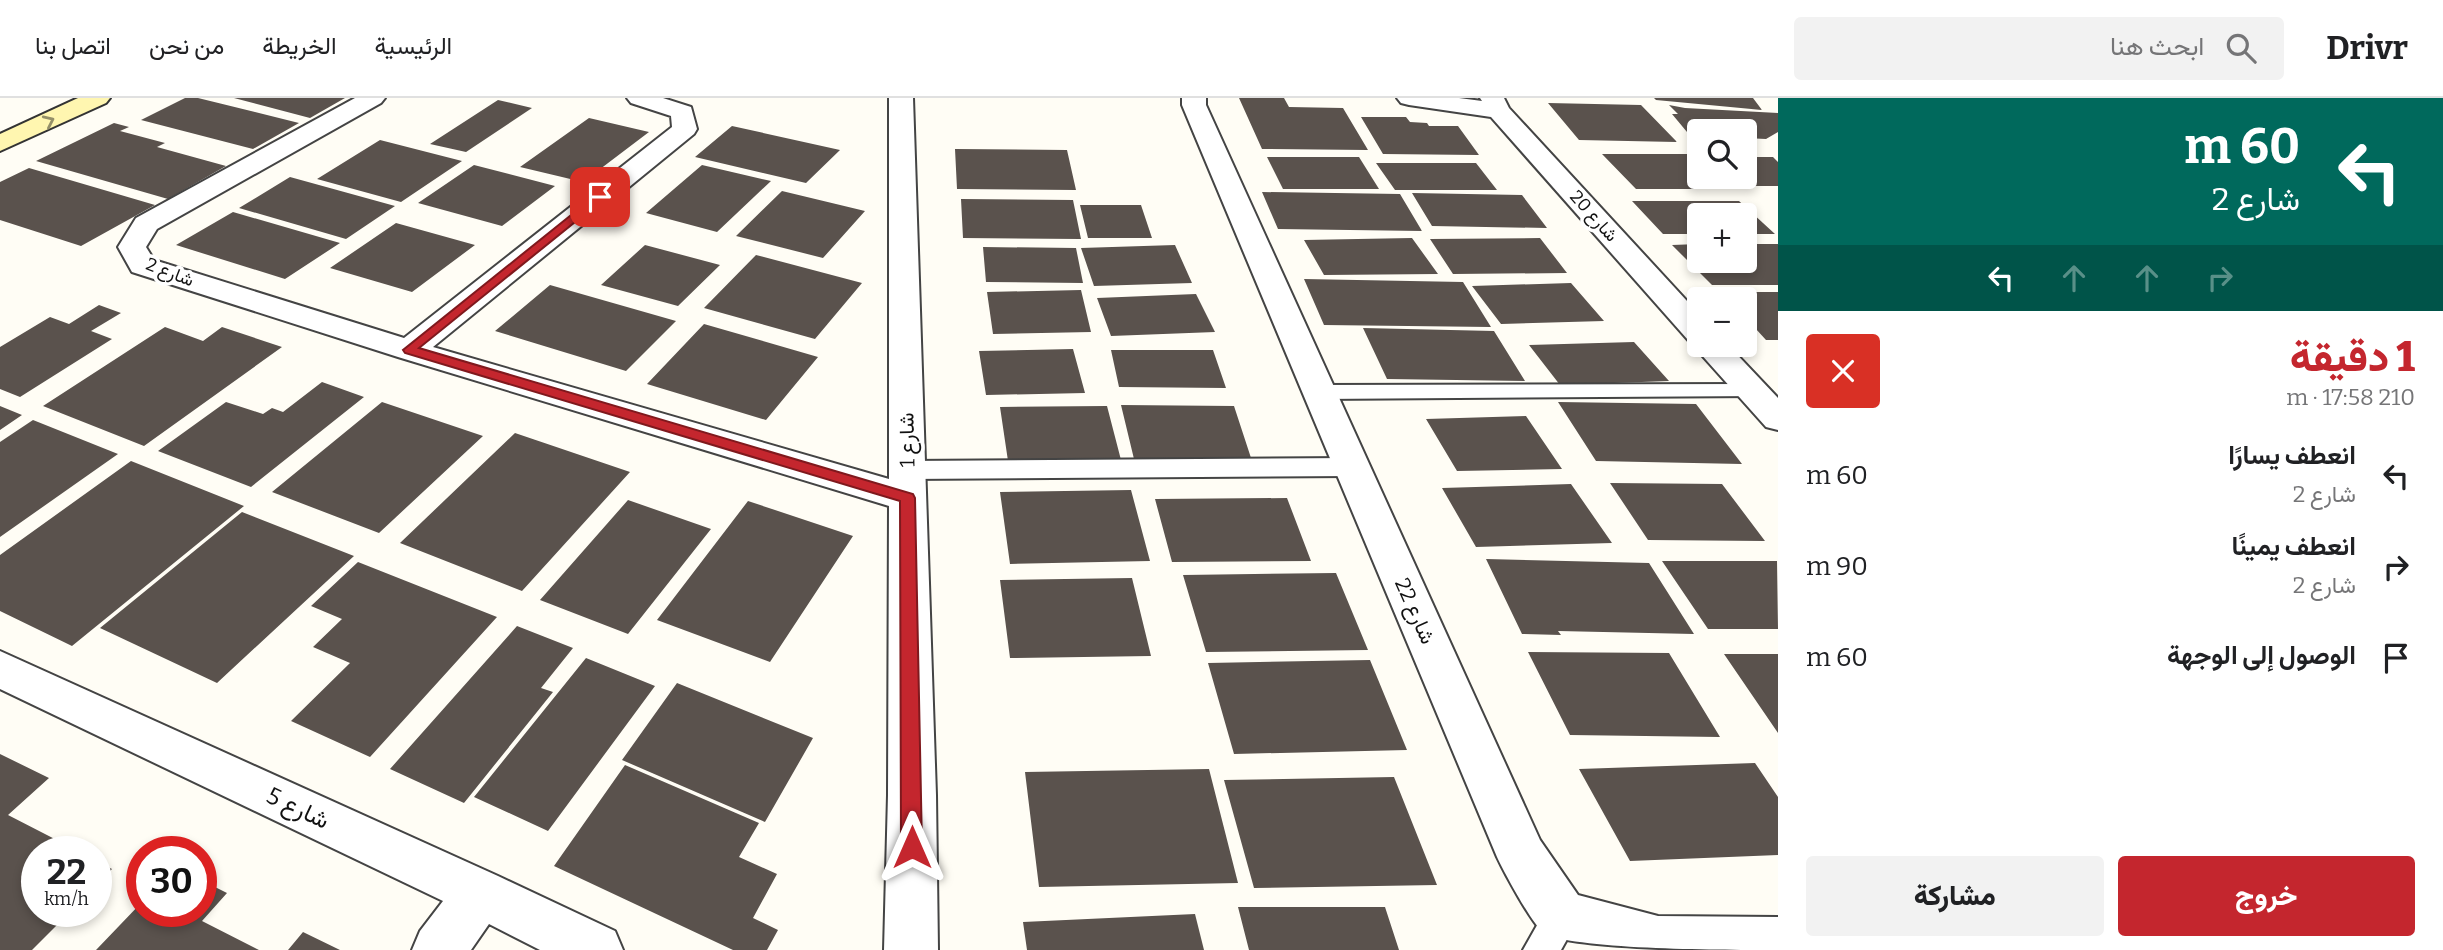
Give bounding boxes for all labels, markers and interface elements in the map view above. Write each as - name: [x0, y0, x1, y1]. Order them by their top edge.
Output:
- search box: [1794, 17, 2284, 80]
- text: Drivr: [2326, 28, 2408, 68]
- icon: search: [2222, 29, 2260, 67]
- text: ابحث هنا: [2110, 31, 2204, 62]
- text: اتصل بنا: [35, 32, 111, 60]
- text: من نحن: [149, 32, 224, 60]
- text: الخريطة: [262, 32, 337, 60]
- text: الرئيسية: [375, 32, 452, 60]
- one-way arrow: [42, 115, 54, 129]
- text: 60 m: [2184, 117, 2300, 176]
- map controls: [1687, 119, 1757, 357]
- button: search: [1687, 119, 1757, 189]
- icon: left: [2324, 126, 2415, 217]
- pin: [570, 167, 630, 227]
- icon: arrive: [581, 178, 619, 216]
- text: شارع 2: [2212, 180, 2300, 218]
- street label: شارع 20: [1565, 186, 1623, 247]
- button: +: [1687, 203, 1757, 273]
- street label: شارع 2: [143, 253, 197, 292]
- icon: left: [1982, 259, 2020, 297]
- icon: ahead: [2055, 259, 2093, 297]
- icon: ahead: [2128, 259, 2166, 297]
- icon: right: [2201, 259, 2239, 297]
- button: −: [1687, 287, 1757, 357]
- text: 1 دقيقة: [2290, 332, 2415, 382]
- button: close: [1806, 334, 1880, 408]
- text: 210 m · 17:58: [2286, 383, 2415, 411]
- street label: شارع 1: [894, 412, 921, 468]
- text: انعطف يسارًا: [2228, 440, 2356, 471]
- icon: left: [2377, 457, 2415, 495]
- text: 60 m: [1806, 460, 1868, 491]
- text: شارع 2: [2293, 480, 2356, 508]
- text: انعطف يمينًا: [2231, 531, 2356, 562]
- icon: right: [2377, 548, 2415, 586]
- text: 90 m: [1806, 551, 1868, 582]
- text: شارع 2: [2293, 571, 2356, 599]
- street label: شارع 22: [1388, 574, 1441, 648]
- icon: arrive: [2377, 639, 2415, 677]
- text: الوصول إلى الوجهة: [2167, 640, 2356, 671]
- text: 60 m: [1806, 642, 1868, 673]
- street label: شارع 5: [261, 781, 334, 836]
- position arrow: [875, 810, 949, 884]
- speed limit sign: 30: [126, 836, 217, 927]
- text: 22: [47, 851, 86, 893]
- button: مشاركة: [1806, 856, 2104, 936]
- button: خروج: [2118, 856, 2415, 936]
- text: km/h: [44, 888, 89, 910]

